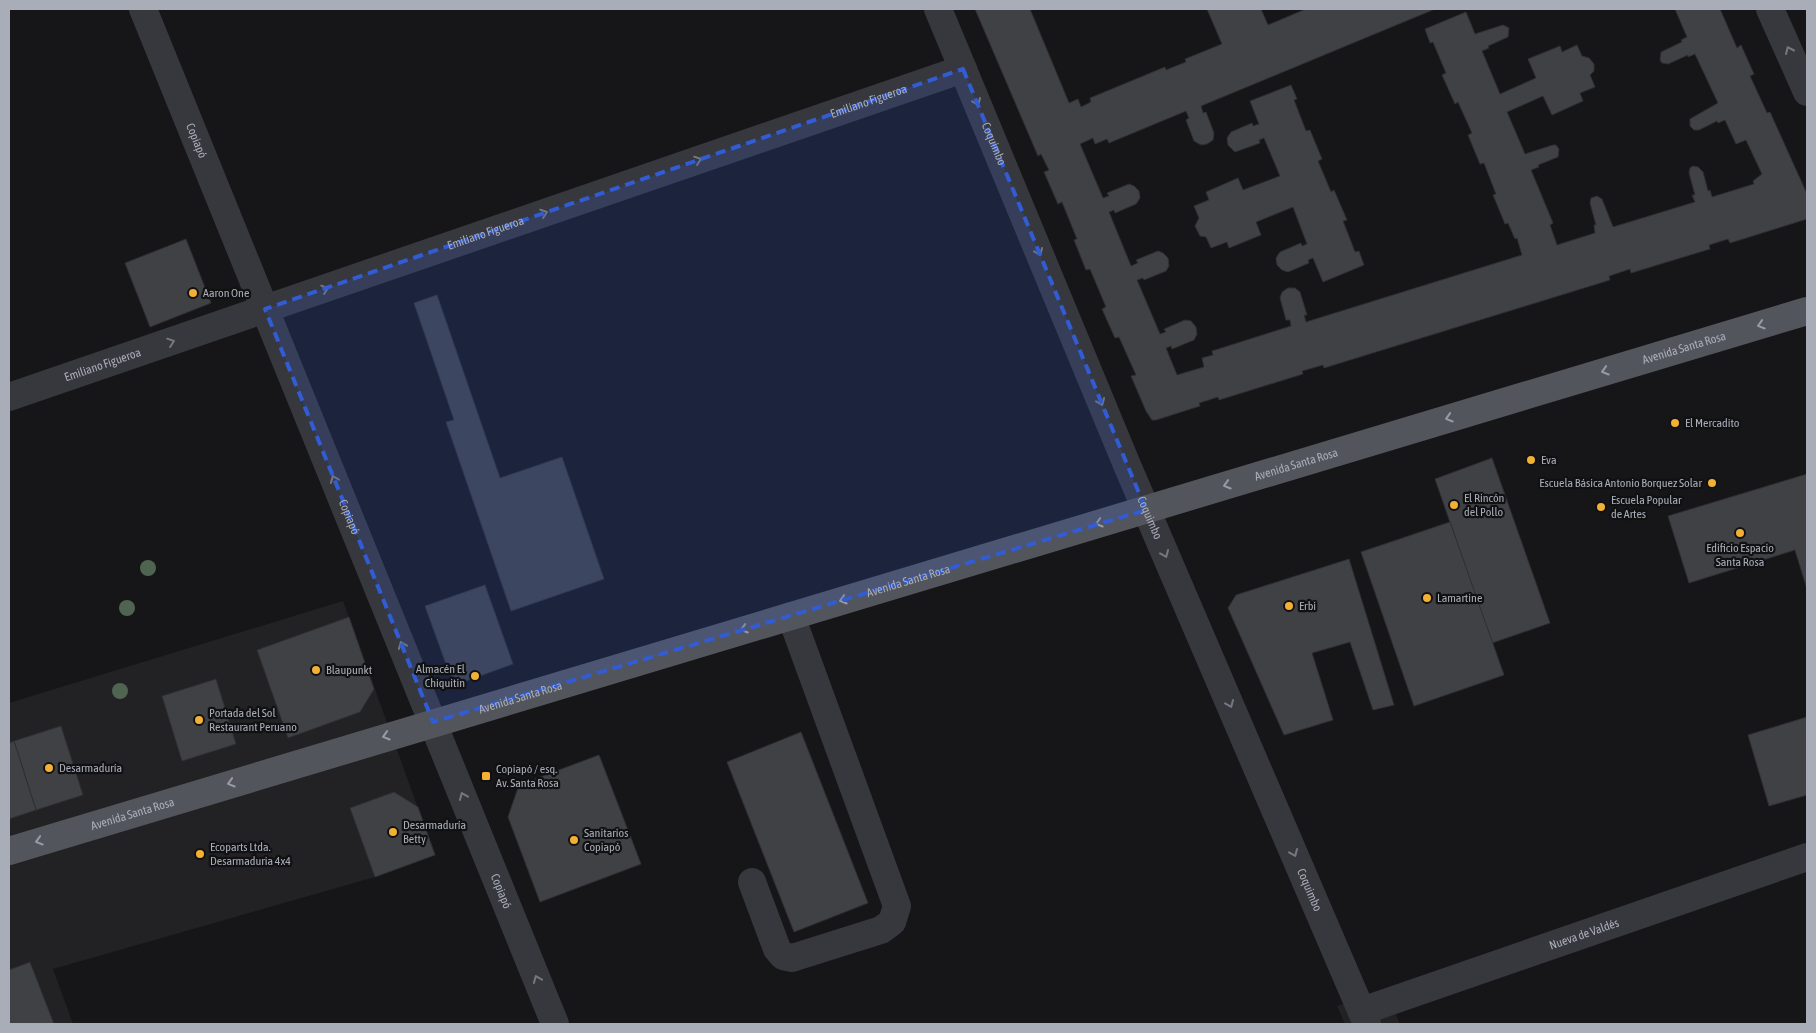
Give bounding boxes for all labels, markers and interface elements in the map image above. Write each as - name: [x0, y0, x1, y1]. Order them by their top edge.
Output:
- one-way arrow: [1784, 46, 1795, 55]
- street label: Emiliano Figueroa: [829, 82, 909, 121]
- one-way arrow: [970, 97, 981, 106]
- street label: Coquimbo: [979, 120, 1009, 168]
- street label: Copiapó: [183, 121, 210, 160]
- one-way arrow: [693, 156, 702, 166]
- one-way arrow: [540, 209, 548, 219]
- street label: Emiliano Figueroa: [446, 214, 526, 253]
- one-way arrow: [1033, 247, 1043, 256]
- one-way arrow: [320, 285, 328, 295]
- place label: Aaron One: [203, 286, 249, 300]
- marker: Aaron One: [187, 287, 199, 299]
- one-way arrow: [1757, 319, 1765, 329]
- street label: Avenida Santa Rosa: [1641, 329, 1727, 367]
- one-way arrow: [166, 338, 175, 348]
- street label: Emiliano Figueroa: [63, 345, 143, 384]
- one-way arrow: [1601, 366, 1610, 376]
- one-way arrow: [1095, 397, 1106, 406]
- one-way arrow: [1446, 413, 1454, 423]
- place label: El Mercadito: [1685, 416, 1740, 430]
- marker: El Mercadito: [1669, 417, 1681, 429]
- street label: Avenida Santa Rosa: [1253, 445, 1340, 484]
- place label: Eva: [1541, 453, 1557, 467]
- marker: Eva: [1525, 454, 1537, 466]
- one-way arrow: [330, 475, 340, 484]
- place label: Escuela Básica Antonio Borquez Solar: [1539, 476, 1702, 490]
- marker: Escuela Básica Antonio Borquez Solar: [1706, 477, 1718, 489]
- one-way arrow: [1223, 480, 1231, 490]
- place label: El Rincón del Pollo: [1464, 491, 1504, 519]
- place label: Escuela Popular de Artes: [1611, 493, 1682, 521]
- street label: Coquimbo: [1134, 494, 1165, 542]
- street label: Copiapó: [336, 497, 363, 537]
- marker: El Rincón del Pollo: [1448, 499, 1460, 511]
- marker: Escuela Popular de Artes: [1595, 501, 1607, 513]
- one-way arrow: [1096, 518, 1104, 528]
- marker: Edificio Espacio Santa Rosa: [1734, 527, 1746, 539]
- place label: Edificio Espacio Santa Rosa: [1706, 541, 1774, 569]
- one-way arrow: [1159, 549, 1170, 558]
- street label: Avenida Santa Rosa: [865, 562, 952, 600]
- place label: Lamartine: [1437, 591, 1482, 605]
- marker: Lamartine: [1421, 592, 1433, 604]
- one-way arrow: [839, 594, 848, 604]
- place label: Erbi: [1299, 599, 1316, 613]
- marker: Erbi: [1283, 600, 1295, 612]
- one-way arrow: [740, 624, 748, 634]
- one-way arrow: [398, 642, 408, 650]
- place label: Almacén El Chiquitin: [416, 662, 466, 690]
- place label: Blaupunkt: [326, 663, 373, 677]
- marker: Blaupunkt: [310, 664, 322, 676]
- marker: Almacén El Chiquitin: [469, 670, 481, 682]
- street label: Avenida Santa Rosa: [477, 678, 564, 717]
- one-way arrow: [1223, 699, 1234, 708]
- place label: Portada del Sol Restaurant Peruano: [209, 706, 297, 734]
- marker: Portada del Sol Restaurant Peruano: [193, 714, 205, 726]
- one-way arrow: [383, 731, 391, 741]
- place label: Desarmaduría: [59, 761, 122, 775]
- marker: Desarmaduría: [43, 762, 55, 774]
- place label: Copiapó / esq. Av. Santa Rosa: [496, 762, 559, 790]
- marker: Copiapó / esq. Av. Santa Rosa: [480, 770, 492, 782]
- one-way arrow: [227, 778, 235, 788]
- one-way arrow: [458, 792, 469, 801]
- street label: Avenida Santa Rosa: [89, 795, 176, 833]
- place label: Desarmaduría Betty: [403, 818, 466, 846]
- marker: Desarmaduría Betty: [387, 826, 399, 838]
- place label: Sanitarios Copiapó: [584, 826, 628, 854]
- marker: Sanitarios Copiapó: [568, 834, 580, 846]
- one-way arrow: [35, 836, 44, 846]
- place label: Ecoparts Ltda. Desarmaduria 4x4: [210, 840, 291, 868]
- marker: Ecoparts Ltda. Desarmaduria 4x4: [194, 848, 206, 860]
- one-way arrow: [1287, 848, 1298, 857]
- street label: Coquimbo: [1294, 866, 1325, 914]
- street label: Copiapó: [488, 872, 515, 911]
- street label: Nueva de Valdés: [1547, 916, 1621, 953]
- one-way arrow: [533, 975, 543, 984]

